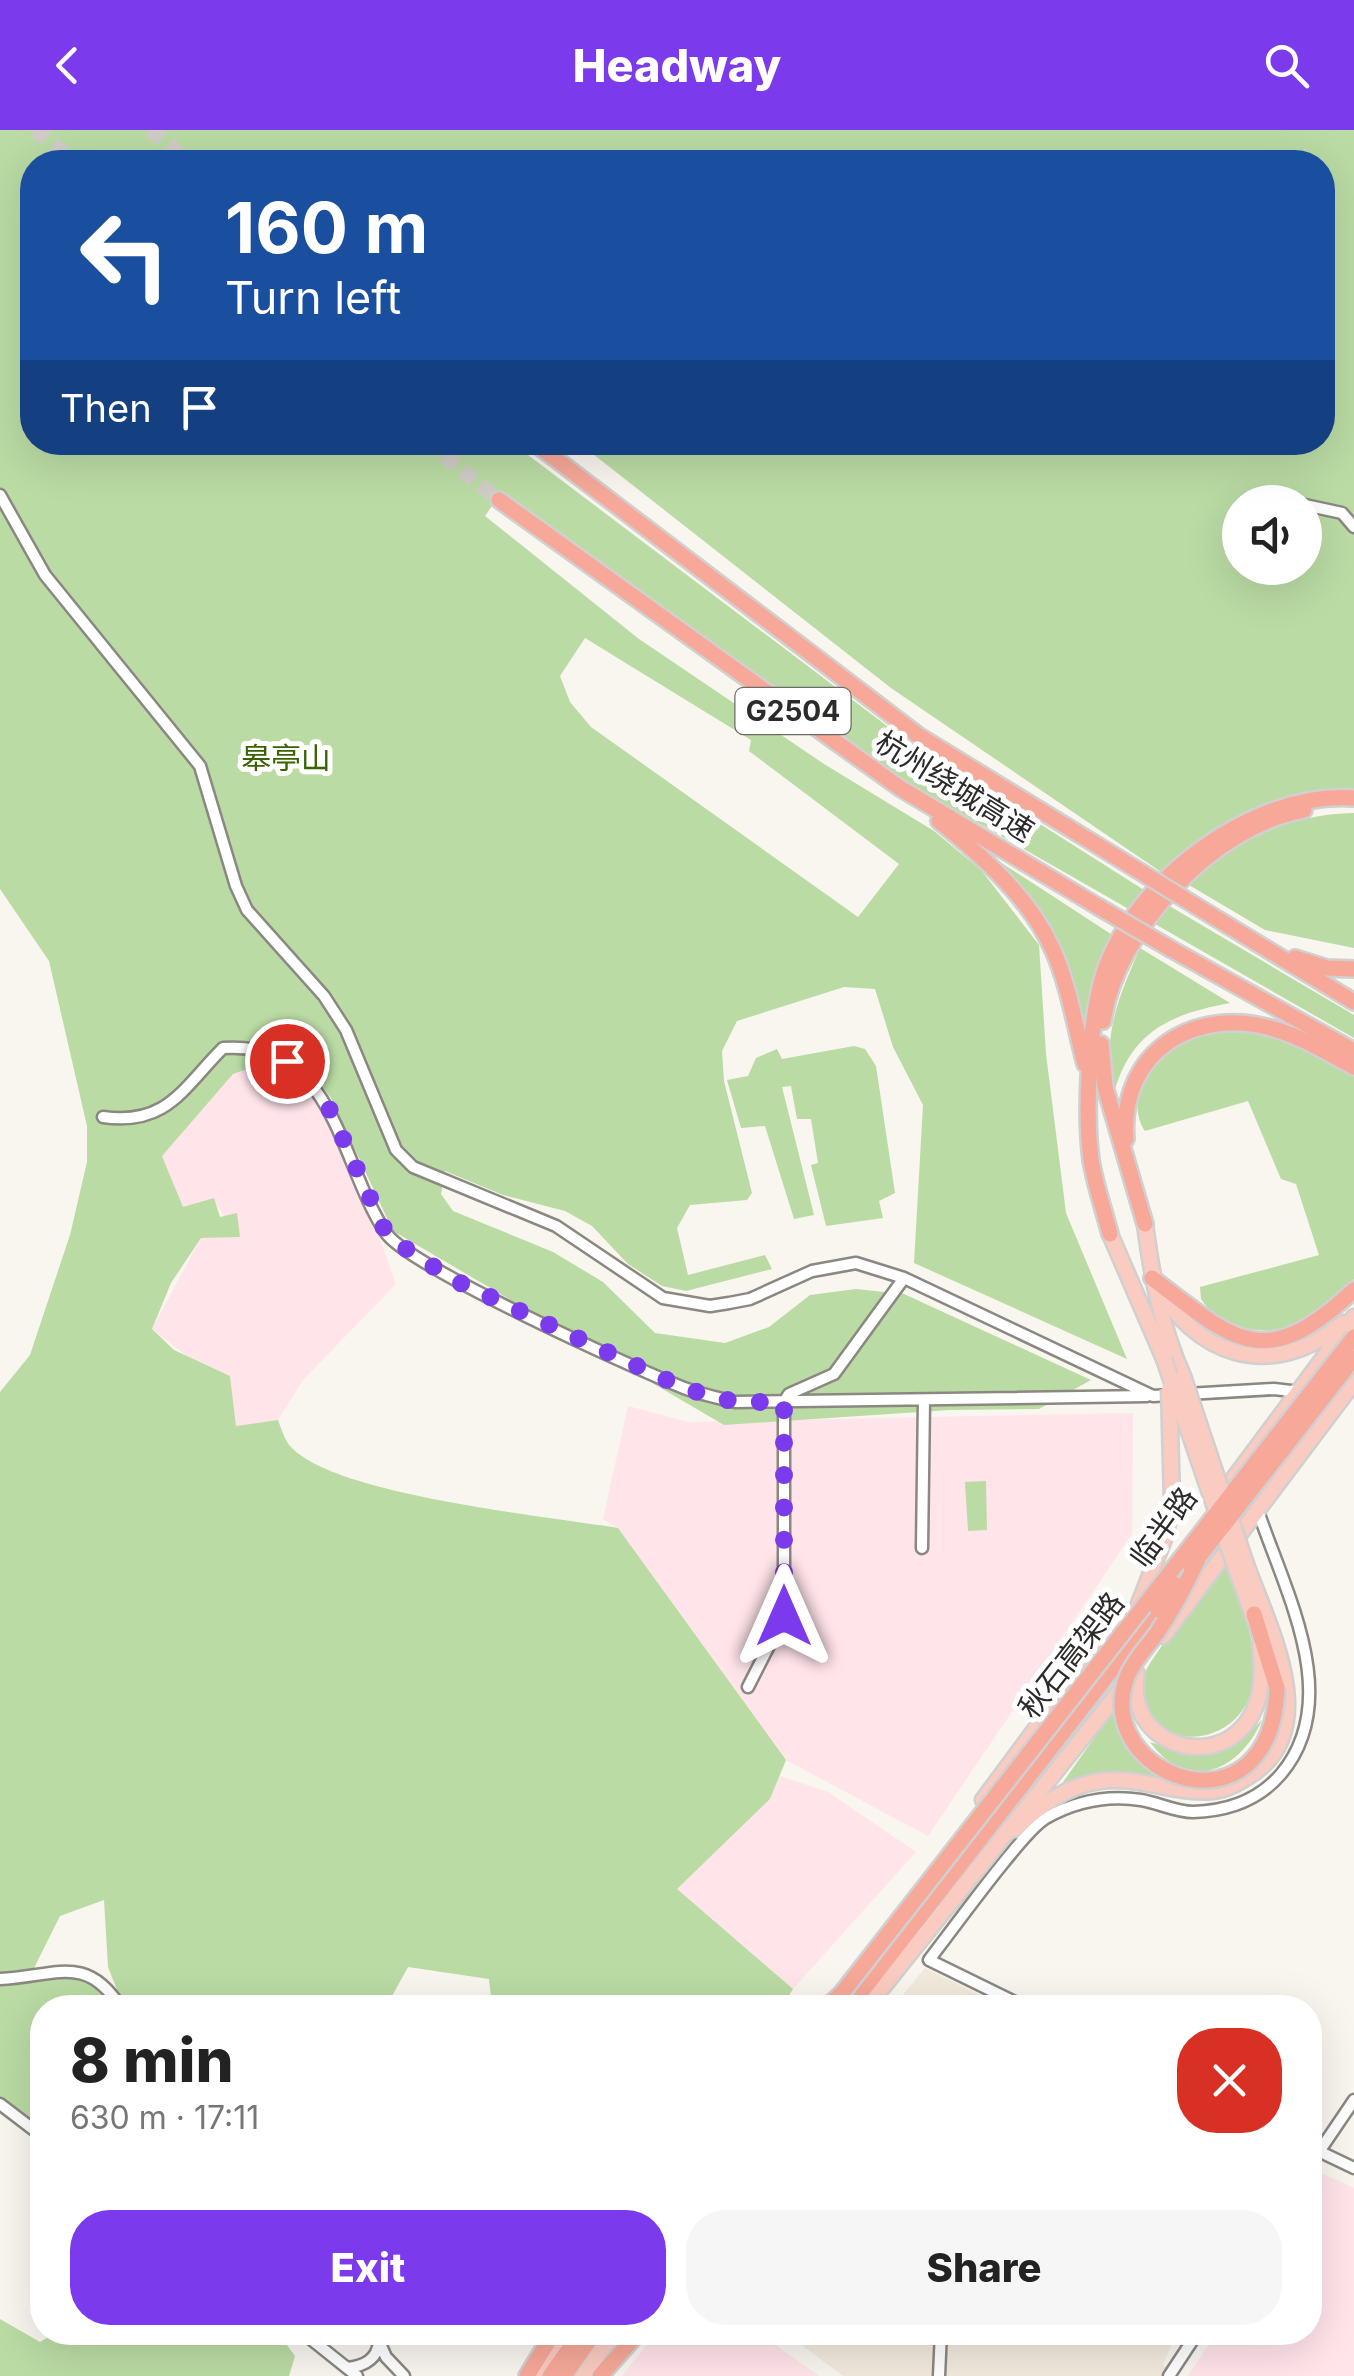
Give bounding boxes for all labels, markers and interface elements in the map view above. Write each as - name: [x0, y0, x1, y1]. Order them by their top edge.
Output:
- icon: back: [40, 38, 95, 93]
- text: Headway: [573, 38, 781, 93]
- icon: search: [1259, 38, 1314, 93]
- text: 160 m: [225, 185, 428, 270]
- icon: left: [60, 190, 190, 320]
- text: Turn left: [225, 270, 401, 325]
- icon: arrive: [172, 380, 227, 435]
- text: Then: [60, 385, 152, 431]
- map controls: [1222, 485, 1322, 585]
- button: sound: [1222, 485, 1322, 585]
- road number: G2504: [736, 688, 850, 734]
- street label: 杭州绕城高速: [869, 723, 1041, 849]
- park label: 皋亭山: [241, 740, 331, 776]
- pin: [245, 1019, 330, 1104]
- icon: arrive: [260, 1034, 315, 1089]
- street label: 临半路: [1122, 1480, 1204, 1574]
- position arrow: [732, 1564, 836, 1668]
- street label: 秋石高架路: [1011, 1585, 1131, 1725]
- text: 8 min: [70, 2024, 234, 2096]
- button: close: [1177, 2028, 1282, 2133]
- text: 630 m · 17:11: [70, 2098, 259, 2137]
- button: Exit: [70, 2210, 666, 2325]
- button: Share: [686, 2210, 1282, 2325]

